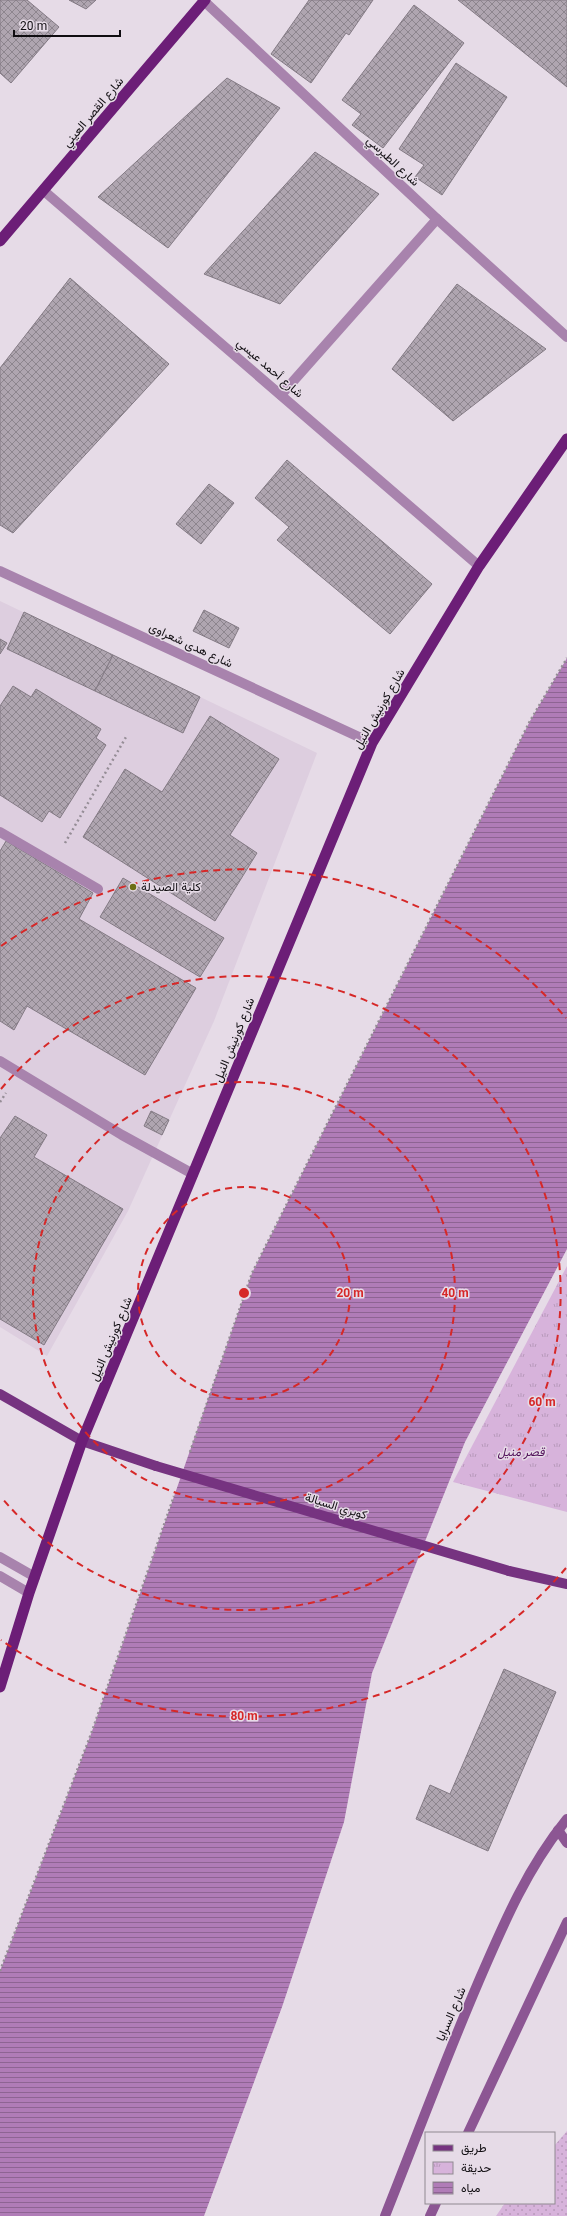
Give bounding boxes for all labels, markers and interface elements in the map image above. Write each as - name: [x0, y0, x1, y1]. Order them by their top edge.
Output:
- scale bar: [14, 12, 120, 38]
- text: 20 m: [20, 18, 47, 36]
- street label: شارع القصر العيني: [59, 74, 129, 152]
- street label: شارع الطبرسي: [362, 132, 423, 191]
- street label: شارع أحمد عيسي: [232, 335, 307, 403]
- street label: شارع هدى شعراوى: [146, 619, 235, 673]
- street label: شارع كورنيش النيل: [350, 666, 410, 753]
- place label: كلية الصيدلة: [141, 879, 201, 897]
- marker: كلية الصيدلة: [128, 882, 138, 892]
- street label: شارع كورنيش النيل: [210, 995, 260, 1086]
- text: 20 m: [336, 1285, 364, 1303]
- text: 40 m: [441, 1285, 469, 1303]
- centre of rings: [237, 1286, 251, 1300]
- street label: شارع كورنيش النيل: [86, 1294, 138, 1384]
- text: 60 m: [528, 1394, 556, 1412]
- park label: قصر منيل: [498, 1444, 546, 1462]
- street label: كوبري السيالة: [302, 1489, 369, 1525]
- text: 80 m: [230, 1708, 258, 1726]
- street label: شارع السرايا: [432, 1985, 471, 2044]
- legend: [425, 2132, 555, 2204]
- text: طريق: [461, 2140, 487, 2158]
- text: حديقة: [461, 2160, 491, 2178]
- text: مياه: [461, 2180, 480, 2198]

